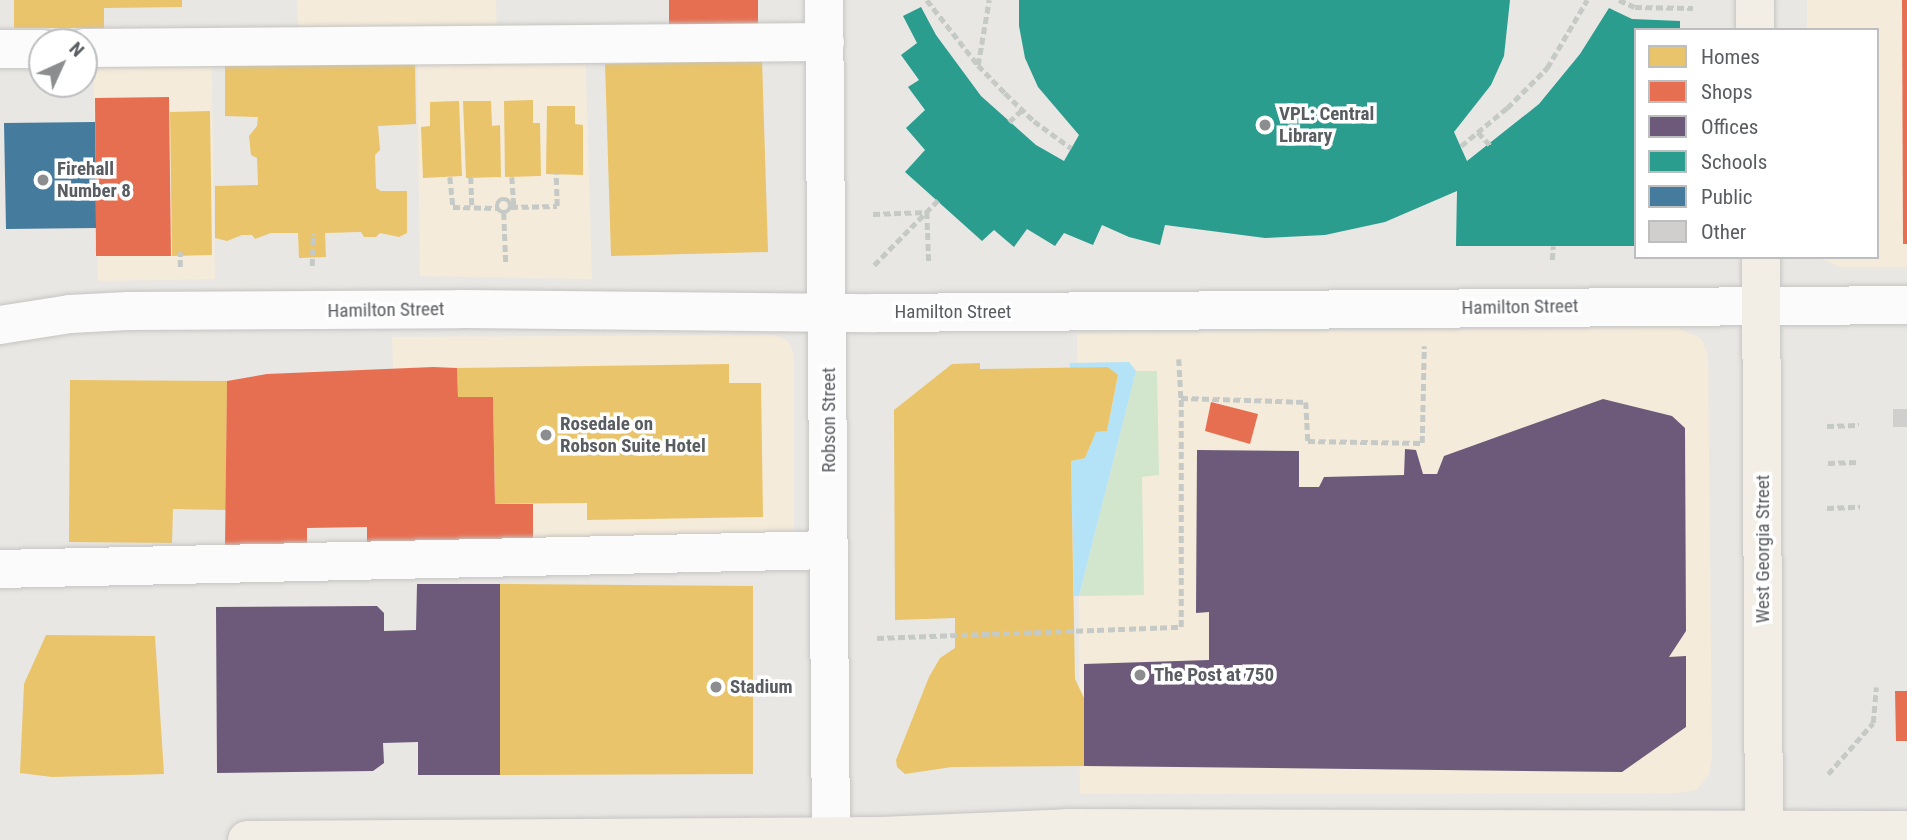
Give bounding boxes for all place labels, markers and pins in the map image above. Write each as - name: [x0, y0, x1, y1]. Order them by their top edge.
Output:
- place label: VPL: Central Library: [1279, 103, 1374, 147]
- marker: VPL: Central Library: [1257, 117, 1273, 133]
- place label: Firehall Number 8: [57, 158, 131, 202]
- marker: Firehall Number 8: [35, 172, 51, 188]
- place label: Rosedale on Robson Suite Hotel: [560, 413, 706, 457]
- marker: Rosedale on Robson Suite Hotel: [538, 427, 554, 443]
- place label: The Post at 750: [1154, 664, 1274, 686]
- marker: The Post at 750: [1132, 667, 1148, 683]
- place label: Stadium: [730, 676, 793, 698]
- marker: Stadium: [708, 679, 724, 695]

